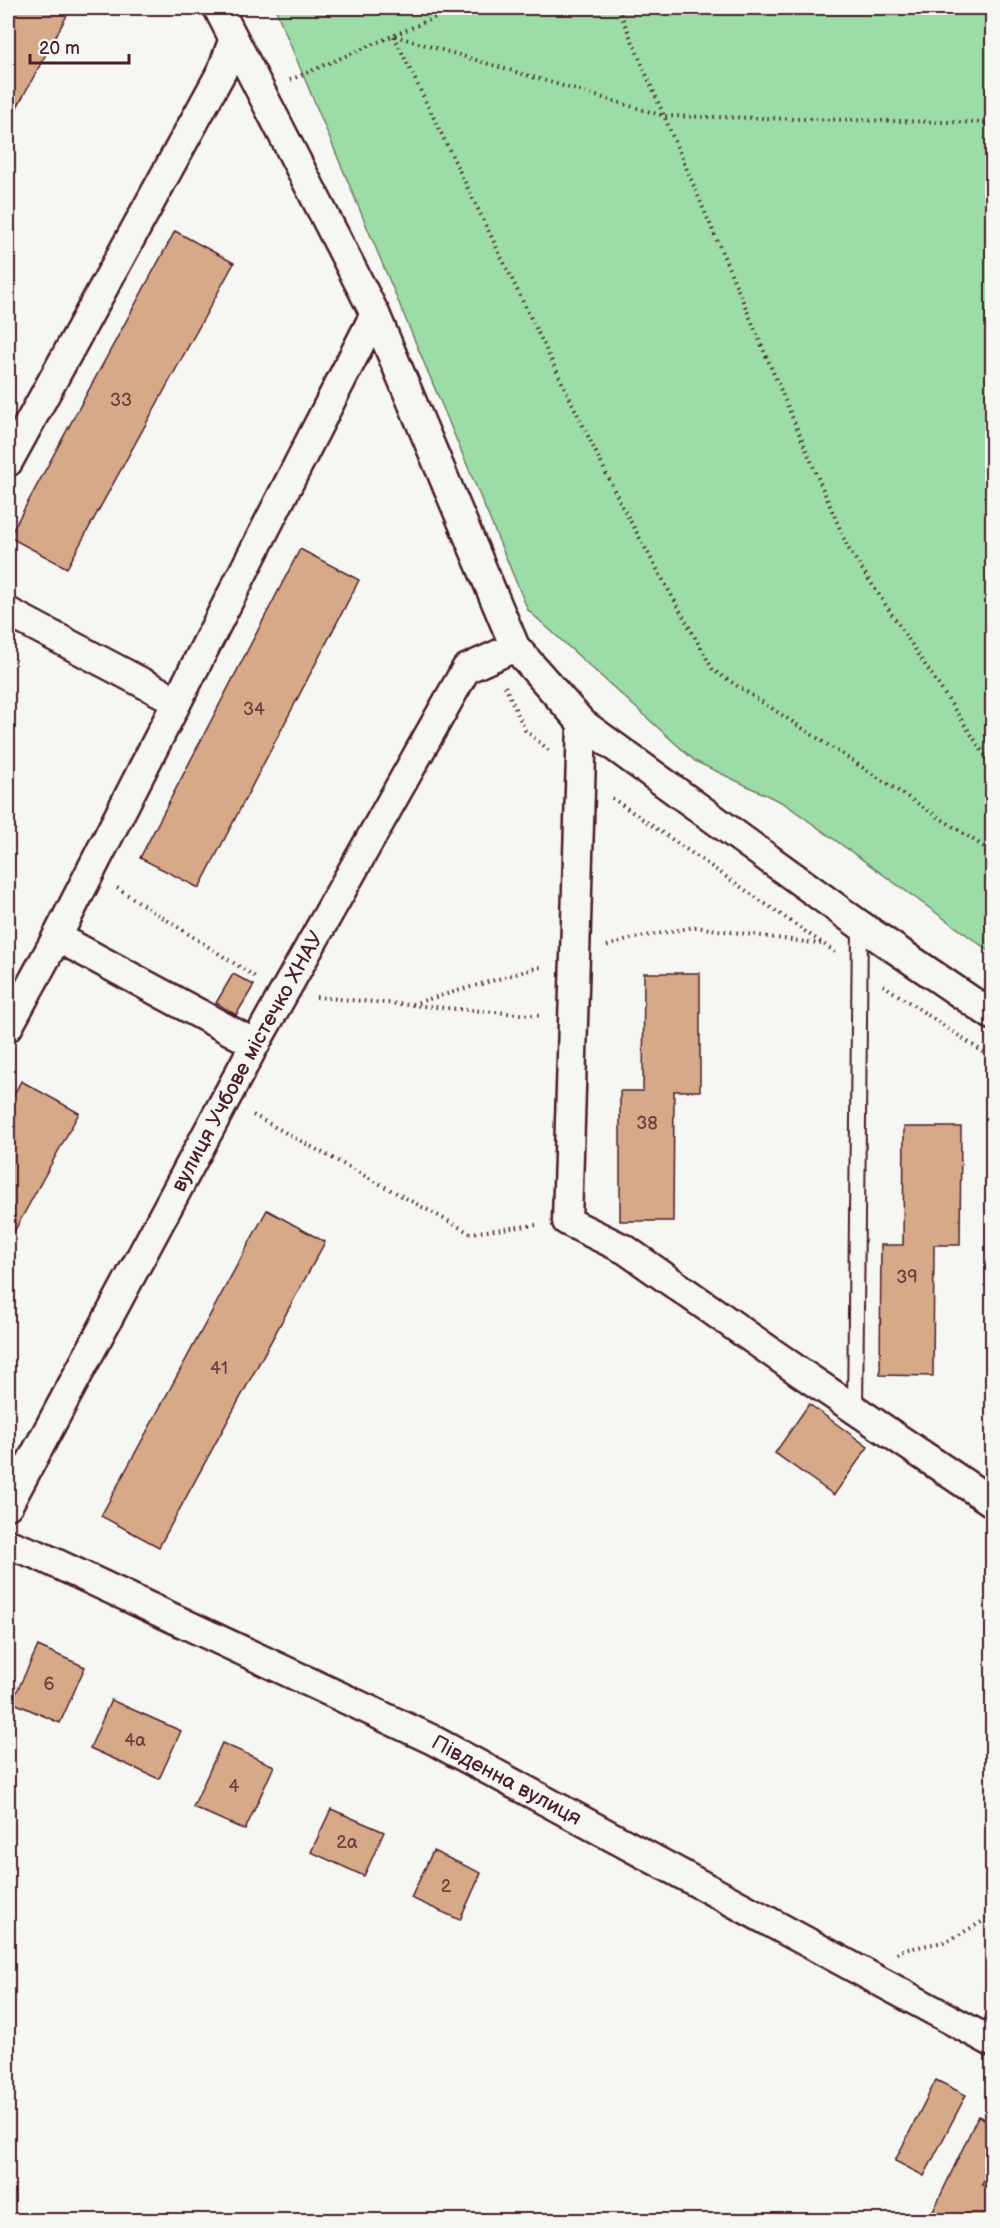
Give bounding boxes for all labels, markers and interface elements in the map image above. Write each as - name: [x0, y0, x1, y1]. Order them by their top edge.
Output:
- scale bar: [30, 27, 129, 65]
- text: 20 m: [39, 38, 80, 59]
- house number: 33: [110, 390, 132, 411]
- house number: 34: [243, 699, 265, 720]
- street label: вулиця Учбове містечко ХНАУ: [166, 927, 329, 1196]
- house number: 38: [636, 1113, 658, 1134]
- house number: 39: [896, 1267, 918, 1288]
- house number: 41: [210, 1358, 228, 1379]
- house number: 6: [44, 1674, 55, 1695]
- house number: 4а: [124, 1730, 146, 1751]
- street label: Південна вулиця: [427, 1730, 586, 1831]
- house number: 4: [229, 1776, 240, 1797]
- house number: 2а: [336, 1832, 358, 1853]
- house number: 2: [441, 1876, 452, 1897]

